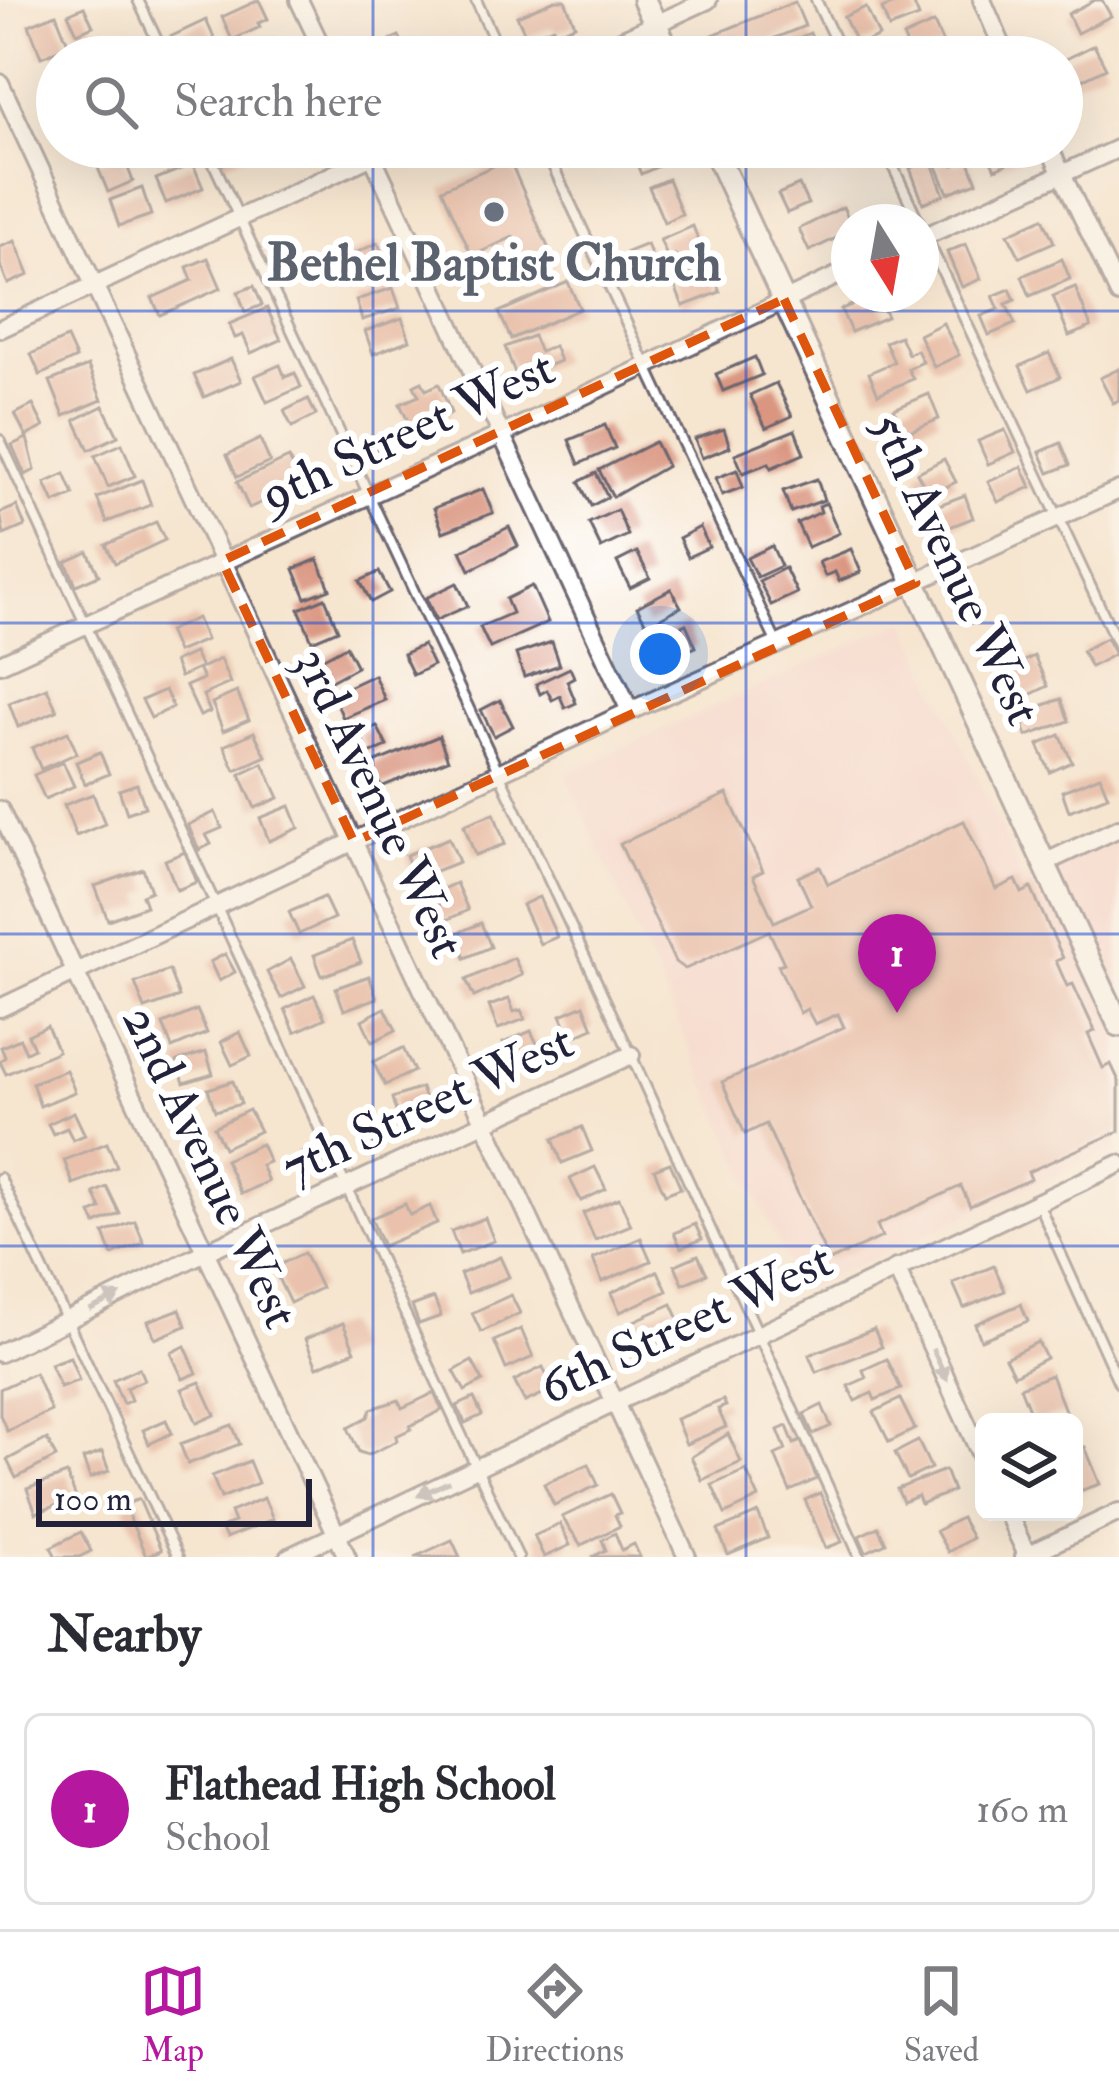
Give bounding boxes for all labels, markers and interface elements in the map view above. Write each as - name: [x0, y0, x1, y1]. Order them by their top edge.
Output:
- search box: [36, 36, 1083, 168]
- icon: search: [78, 69, 144, 135]
- text: Search here: [174, 74, 382, 130]
- marker: Bethel Baptist Church: [481, 199, 507, 225]
- north arrow: [831, 204, 939, 312]
- place label: Bethel Baptist Church: [267, 232, 721, 297]
- street label: 9th Street West: [247, 336, 565, 529]
- street label: 5th Avenue West: [855, 402, 1055, 735]
- your location: [630, 624, 690, 684]
- street label: 3rd Avenue West: [279, 637, 479, 968]
- pin: 1: [858, 914, 936, 1013]
- street label: 2nd Avenue West: [107, 995, 313, 1338]
- street label: 7th Street West: [272, 1010, 584, 1200]
- street label: 6th Street West: [529, 1228, 843, 1420]
- one-way arrow: [88, 1292, 123, 1312]
- one-way arrow: [930, 1348, 950, 1383]
- map controls: [975, 1413, 1083, 1521]
- button: layers: [975, 1413, 1083, 1521]
- scale bar: [36, 1473, 312, 1526]
- text: 100 m: [54, 1479, 132, 1520]
- one-way arrow: [415, 1479, 450, 1499]
- text: Nearby: [48, 1603, 201, 1667]
- text: Flathead High School: [165, 1757, 556, 1813]
- text: 1: [83, 1785, 97, 1834]
- text: 160 m: [976, 1785, 1068, 1834]
- text: School: [165, 1813, 270, 1862]
- tab: Map: [140, 1958, 206, 2071]
- tab: Directions: [486, 1958, 624, 2071]
- tab: Saved: [904, 1958, 979, 2071]

